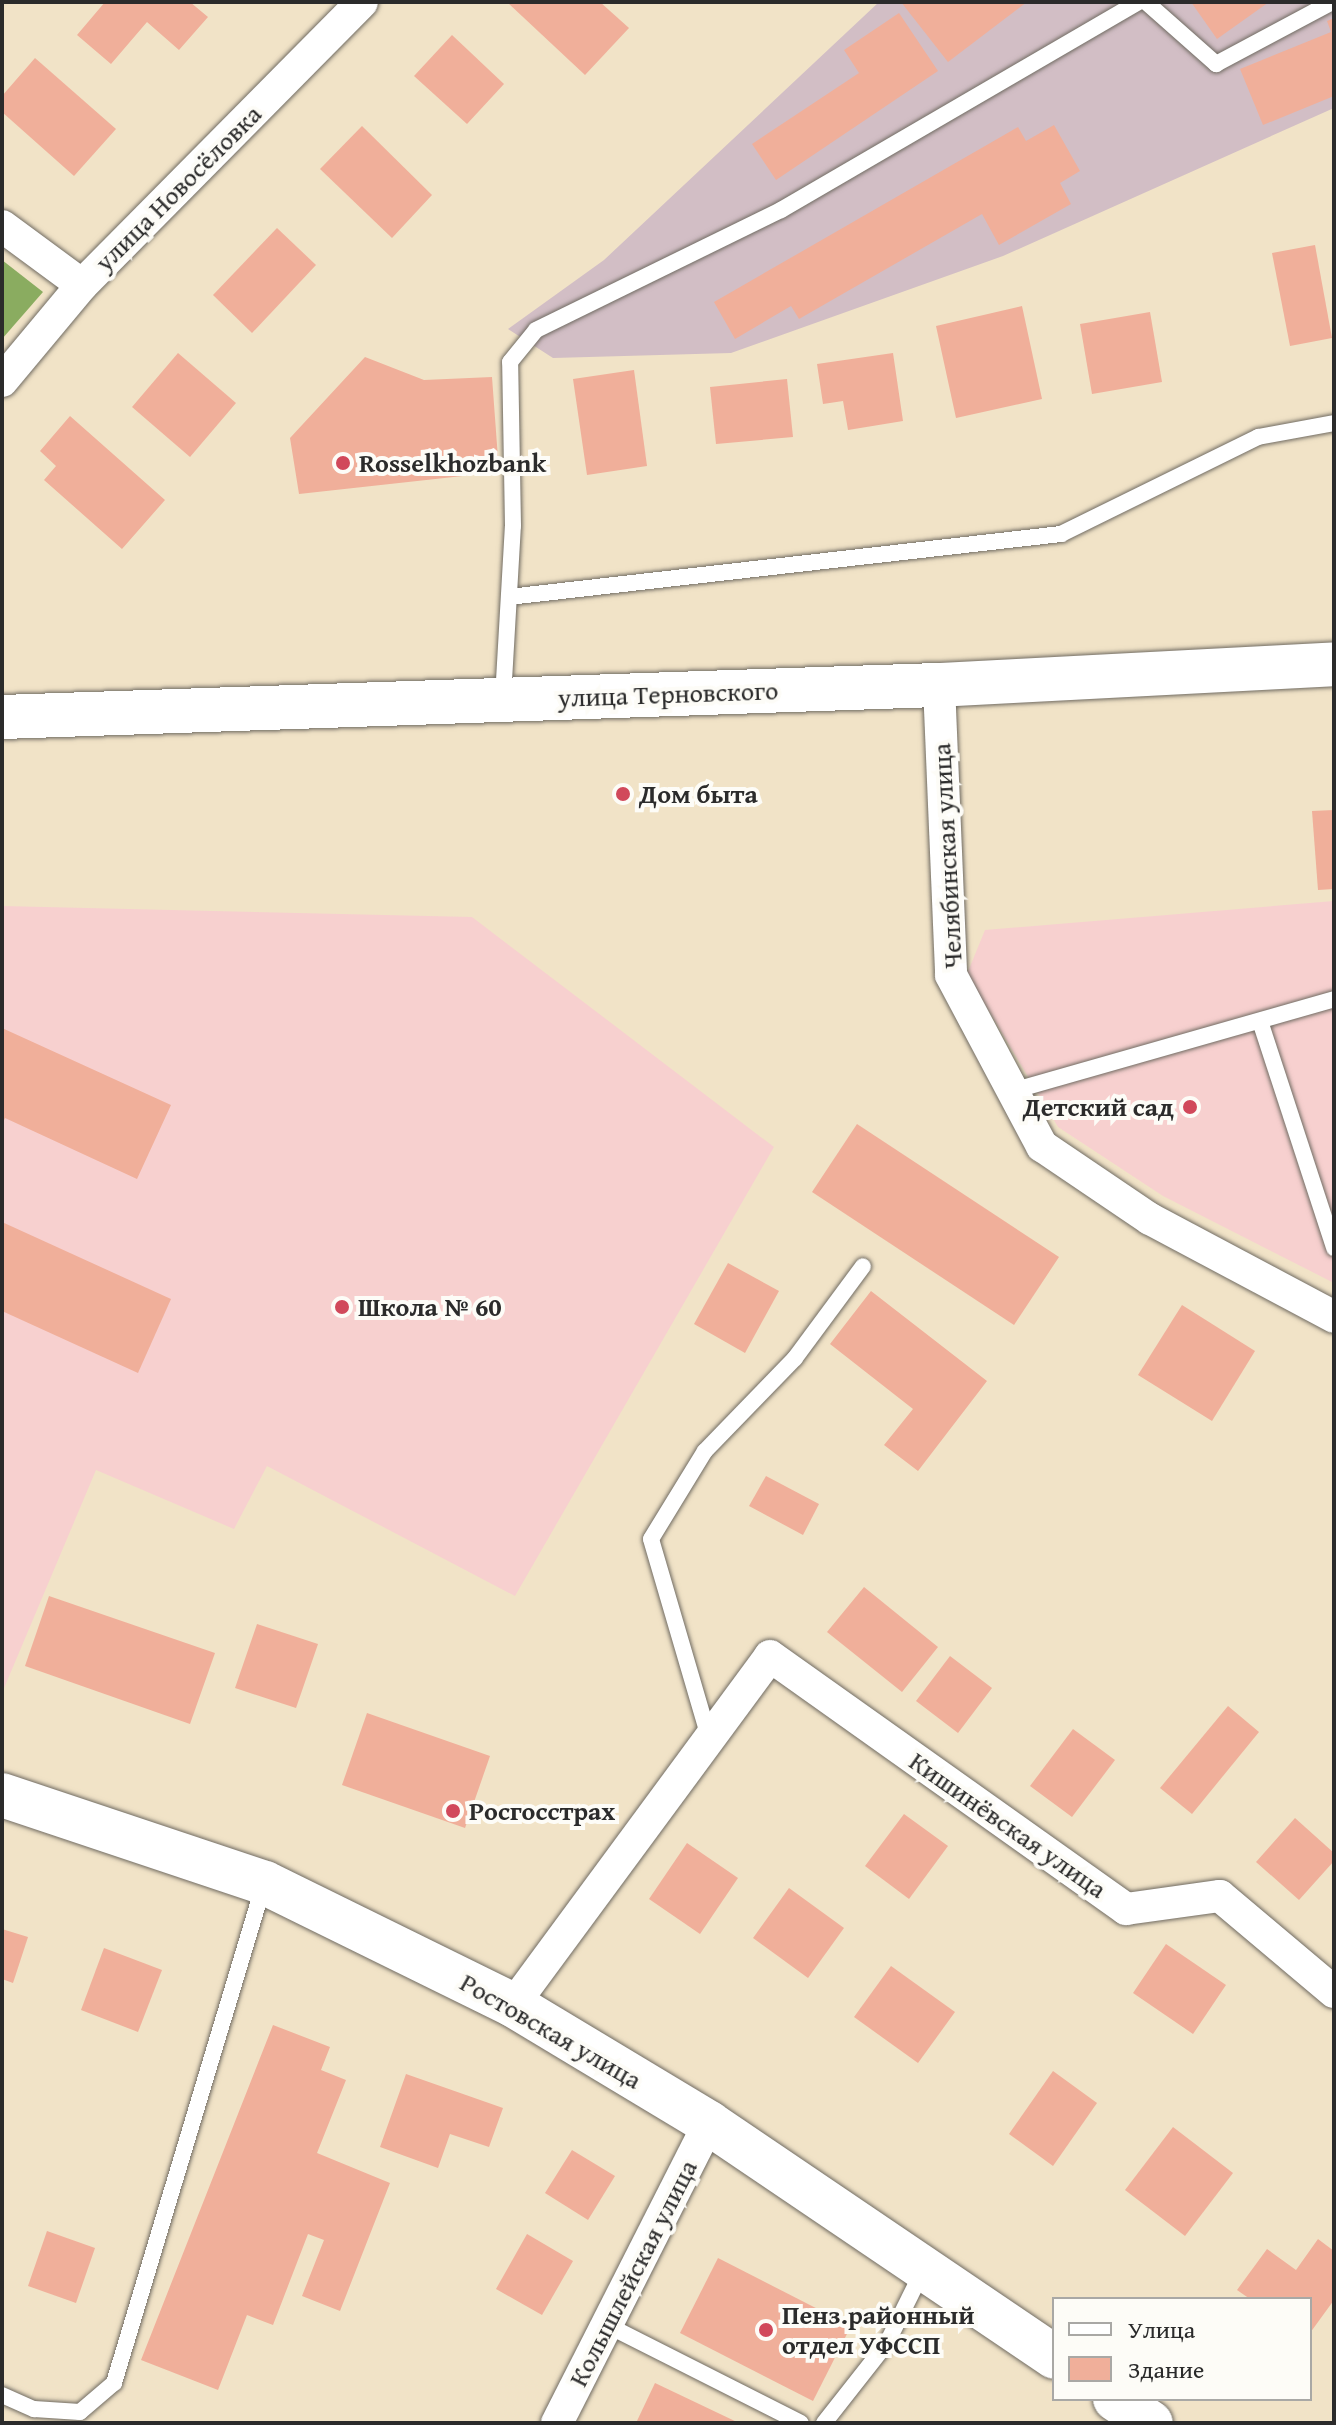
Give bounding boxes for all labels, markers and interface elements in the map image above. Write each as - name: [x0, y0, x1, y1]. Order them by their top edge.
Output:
- street label: улица Новосёловка: [88, 98, 268, 278]
- place label: Rosselkhozbank: [359, 447, 546, 479]
- marker: Rosselkhozbank: [334, 454, 352, 472]
- street label: улица Терновского: [557, 675, 779, 713]
- street label: Челябинская улица: [926, 742, 968, 970]
- place label: Дом быта: [639, 778, 758, 810]
- marker: Дом быта: [614, 785, 632, 803]
- place label: Детский сад: [1023, 1091, 1174, 1123]
- marker: Детский сад: [1181, 1098, 1199, 1116]
- place label: Школа № 60: [358, 1291, 502, 1323]
- marker: Школа № 60: [333, 1298, 351, 1316]
- street label: Кишинёвская улица: [904, 1745, 1112, 1905]
- place label: Росгосстрах: [469, 1795, 615, 1827]
- marker: Росгосстрах: [444, 1802, 462, 1820]
- street label: Ростовская улица: [455, 1967, 647, 2095]
- street label: Колышлейская улица: [562, 2155, 704, 2391]
- legend: [1052, 2297, 1312, 2401]
- place label: Пенз.районный отдел УФССП: [782, 2299, 974, 2360]
- text: Улица: [1128, 2312, 1195, 2347]
- marker: Пенз.районный отдел УФССП: [757, 2321, 775, 2339]
- text: Здание: [1128, 2352, 1204, 2387]

